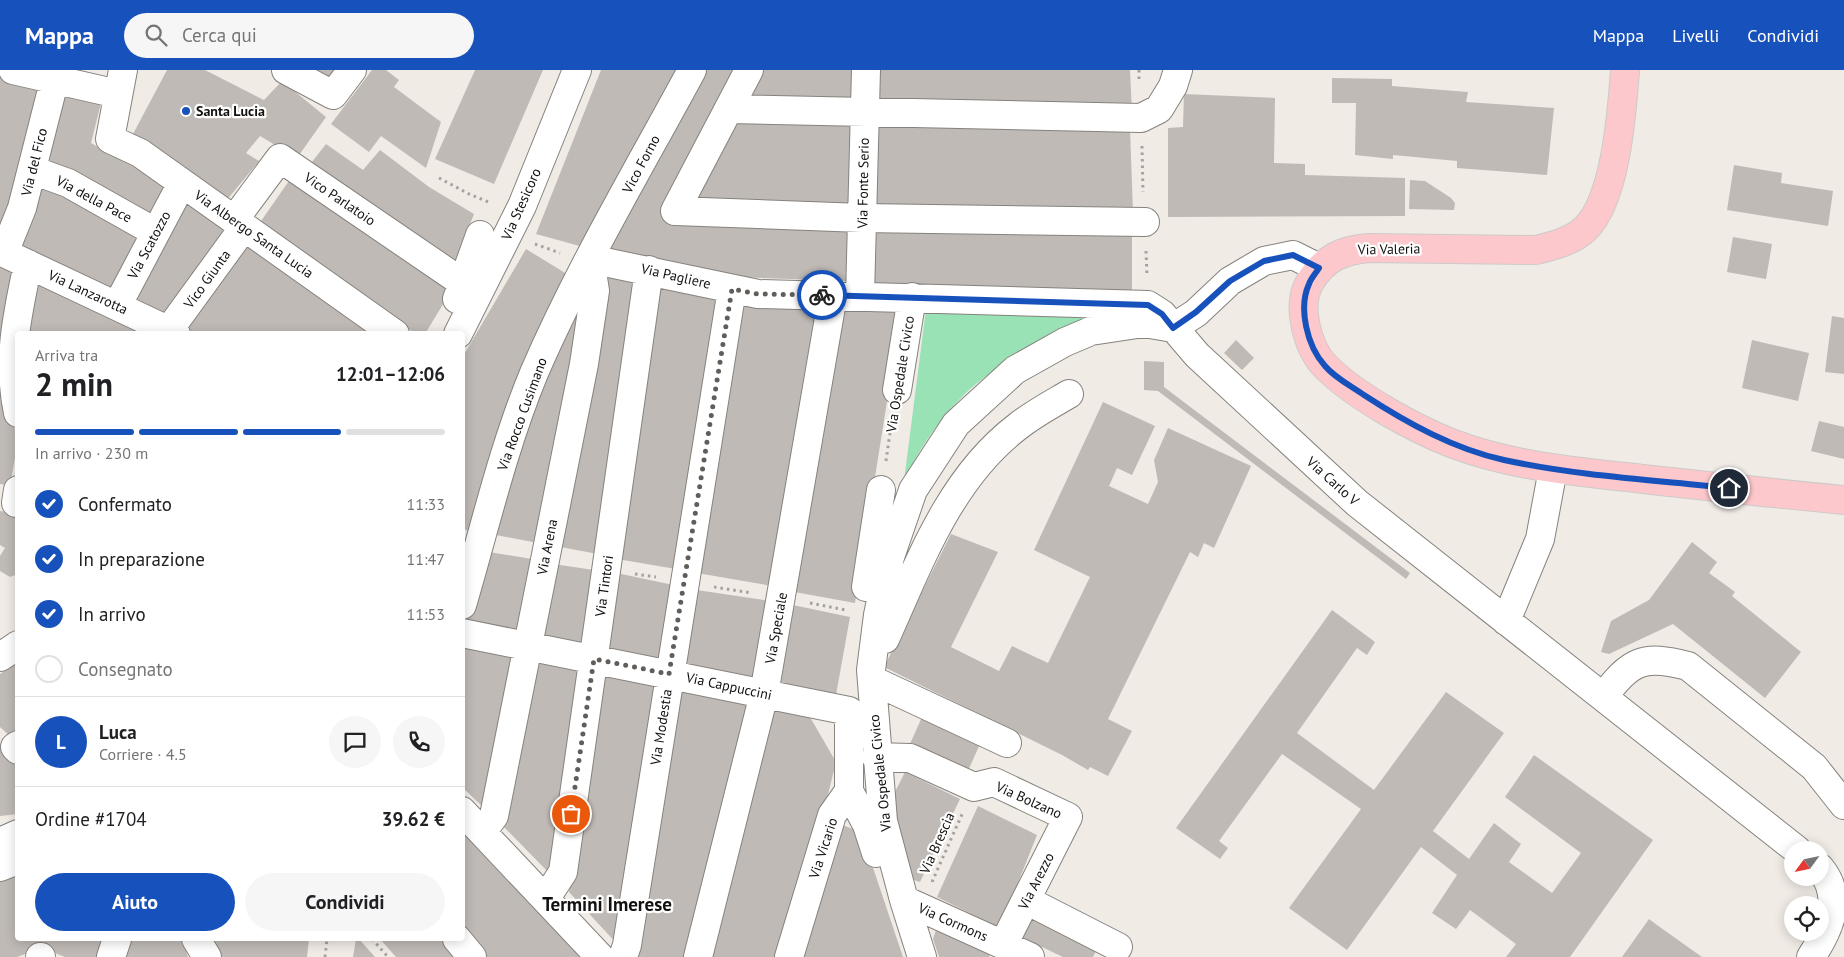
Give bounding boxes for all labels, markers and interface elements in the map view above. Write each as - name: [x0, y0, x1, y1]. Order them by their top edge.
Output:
- search box: [124, 13, 474, 58]
- text: Mappa: [25, 20, 94, 51]
- icon: search: [142, 21, 170, 49]
- text: Cerca qui: [182, 23, 257, 47]
- text: Mappa: [1593, 24, 1644, 47]
- text: Livelli: [1672, 24, 1719, 47]
- text: Condividi: [1747, 24, 1819, 47]
- place label: Santa Lucia: [196, 102, 265, 120]
- marker: Santa Lucia: [180, 105, 192, 117]
- street label: Via del Fico: [17, 126, 51, 199]
- street label: Vico Forno: [618, 132, 664, 197]
- street label: Via Fonte Serio: [853, 137, 873, 230]
- street label: Via Stesicoro: [497, 165, 545, 244]
- street label: Vico Parlatoio: [300, 168, 379, 229]
- street label: Via della Pace: [52, 171, 135, 226]
- street label: Via Albergo Santa Lucia: [190, 186, 317, 282]
- street label: Via Scatozzo: [123, 208, 174, 283]
- street label: Via Valeria: [1356, 239, 1421, 259]
- street label: Vico Giunta: [179, 246, 234, 313]
- street label: Via Pagliere: [638, 259, 713, 293]
- street label: Via Lanzarotta: [44, 265, 131, 318]
- courier: [797, 270, 847, 320]
- icon: bike: [808, 281, 836, 309]
- street label: Via Ospedale Civico: [882, 314, 918, 435]
- text: Arriva tra: [35, 345, 98, 365]
- street label: Via Rocco Cusimano: [493, 355, 551, 474]
- text: 12:01–12:06: [336, 362, 445, 386]
- text: 2 min: [35, 363, 113, 405]
- text: In arrivo · 230 m: [35, 443, 148, 463]
- street label: Via Carlo V: [1302, 452, 1363, 509]
- pin: [1708, 467, 1750, 509]
- icon: home: [1715, 474, 1743, 502]
- icon: check: [35, 490, 63, 518]
- text: Confermato: [78, 492, 172, 516]
- text: 11:33: [407, 494, 445, 514]
- street label: Via Arena: [533, 517, 561, 577]
- icon: check: [35, 545, 63, 573]
- text: In preparazione: [78, 547, 205, 571]
- text: 11:47: [407, 549, 445, 569]
- street label: Via Tintori: [591, 554, 617, 619]
- street label: Via Speciale: [761, 591, 791, 666]
- icon: check: [35, 600, 63, 628]
- text: In arrivo: [78, 602, 146, 626]
- text: 11:53: [407, 604, 445, 624]
- text: Consegnato: [78, 657, 173, 681]
- street label: Via Cappuccini: [683, 668, 774, 704]
- street label: Via Modestia: [646, 688, 676, 767]
- street label: Via Ospedale Civico: [865, 714, 895, 833]
- button: chat: [329, 716, 381, 768]
- button: phone: [393, 716, 445, 768]
- text: Luca: [99, 720, 137, 744]
- text: L: [56, 730, 66, 754]
- text: Corriere · 4.5: [99, 744, 187, 764]
- street label: Via Bolzano: [992, 777, 1065, 823]
- pin: [550, 793, 592, 835]
- icon: bag: [557, 800, 585, 828]
- text: Ordine #1704: [35, 807, 147, 831]
- text: 39.62 €: [382, 807, 445, 831]
- street label: Via Brescia: [915, 809, 959, 877]
- street label: Via Vicario: [804, 815, 841, 882]
- north arrow: [1784, 841, 1829, 886]
- map controls: [1784, 841, 1829, 941]
- street label: Via Arezzo: [1014, 849, 1058, 913]
- button: Aiuto: [35, 873, 235, 931]
- button: Condividi: [245, 873, 445, 931]
- district label: Termini Imerese: [542, 892, 672, 916]
- button: locate: [1784, 896, 1829, 941]
- street label: Via Cormons: [914, 898, 991, 945]

